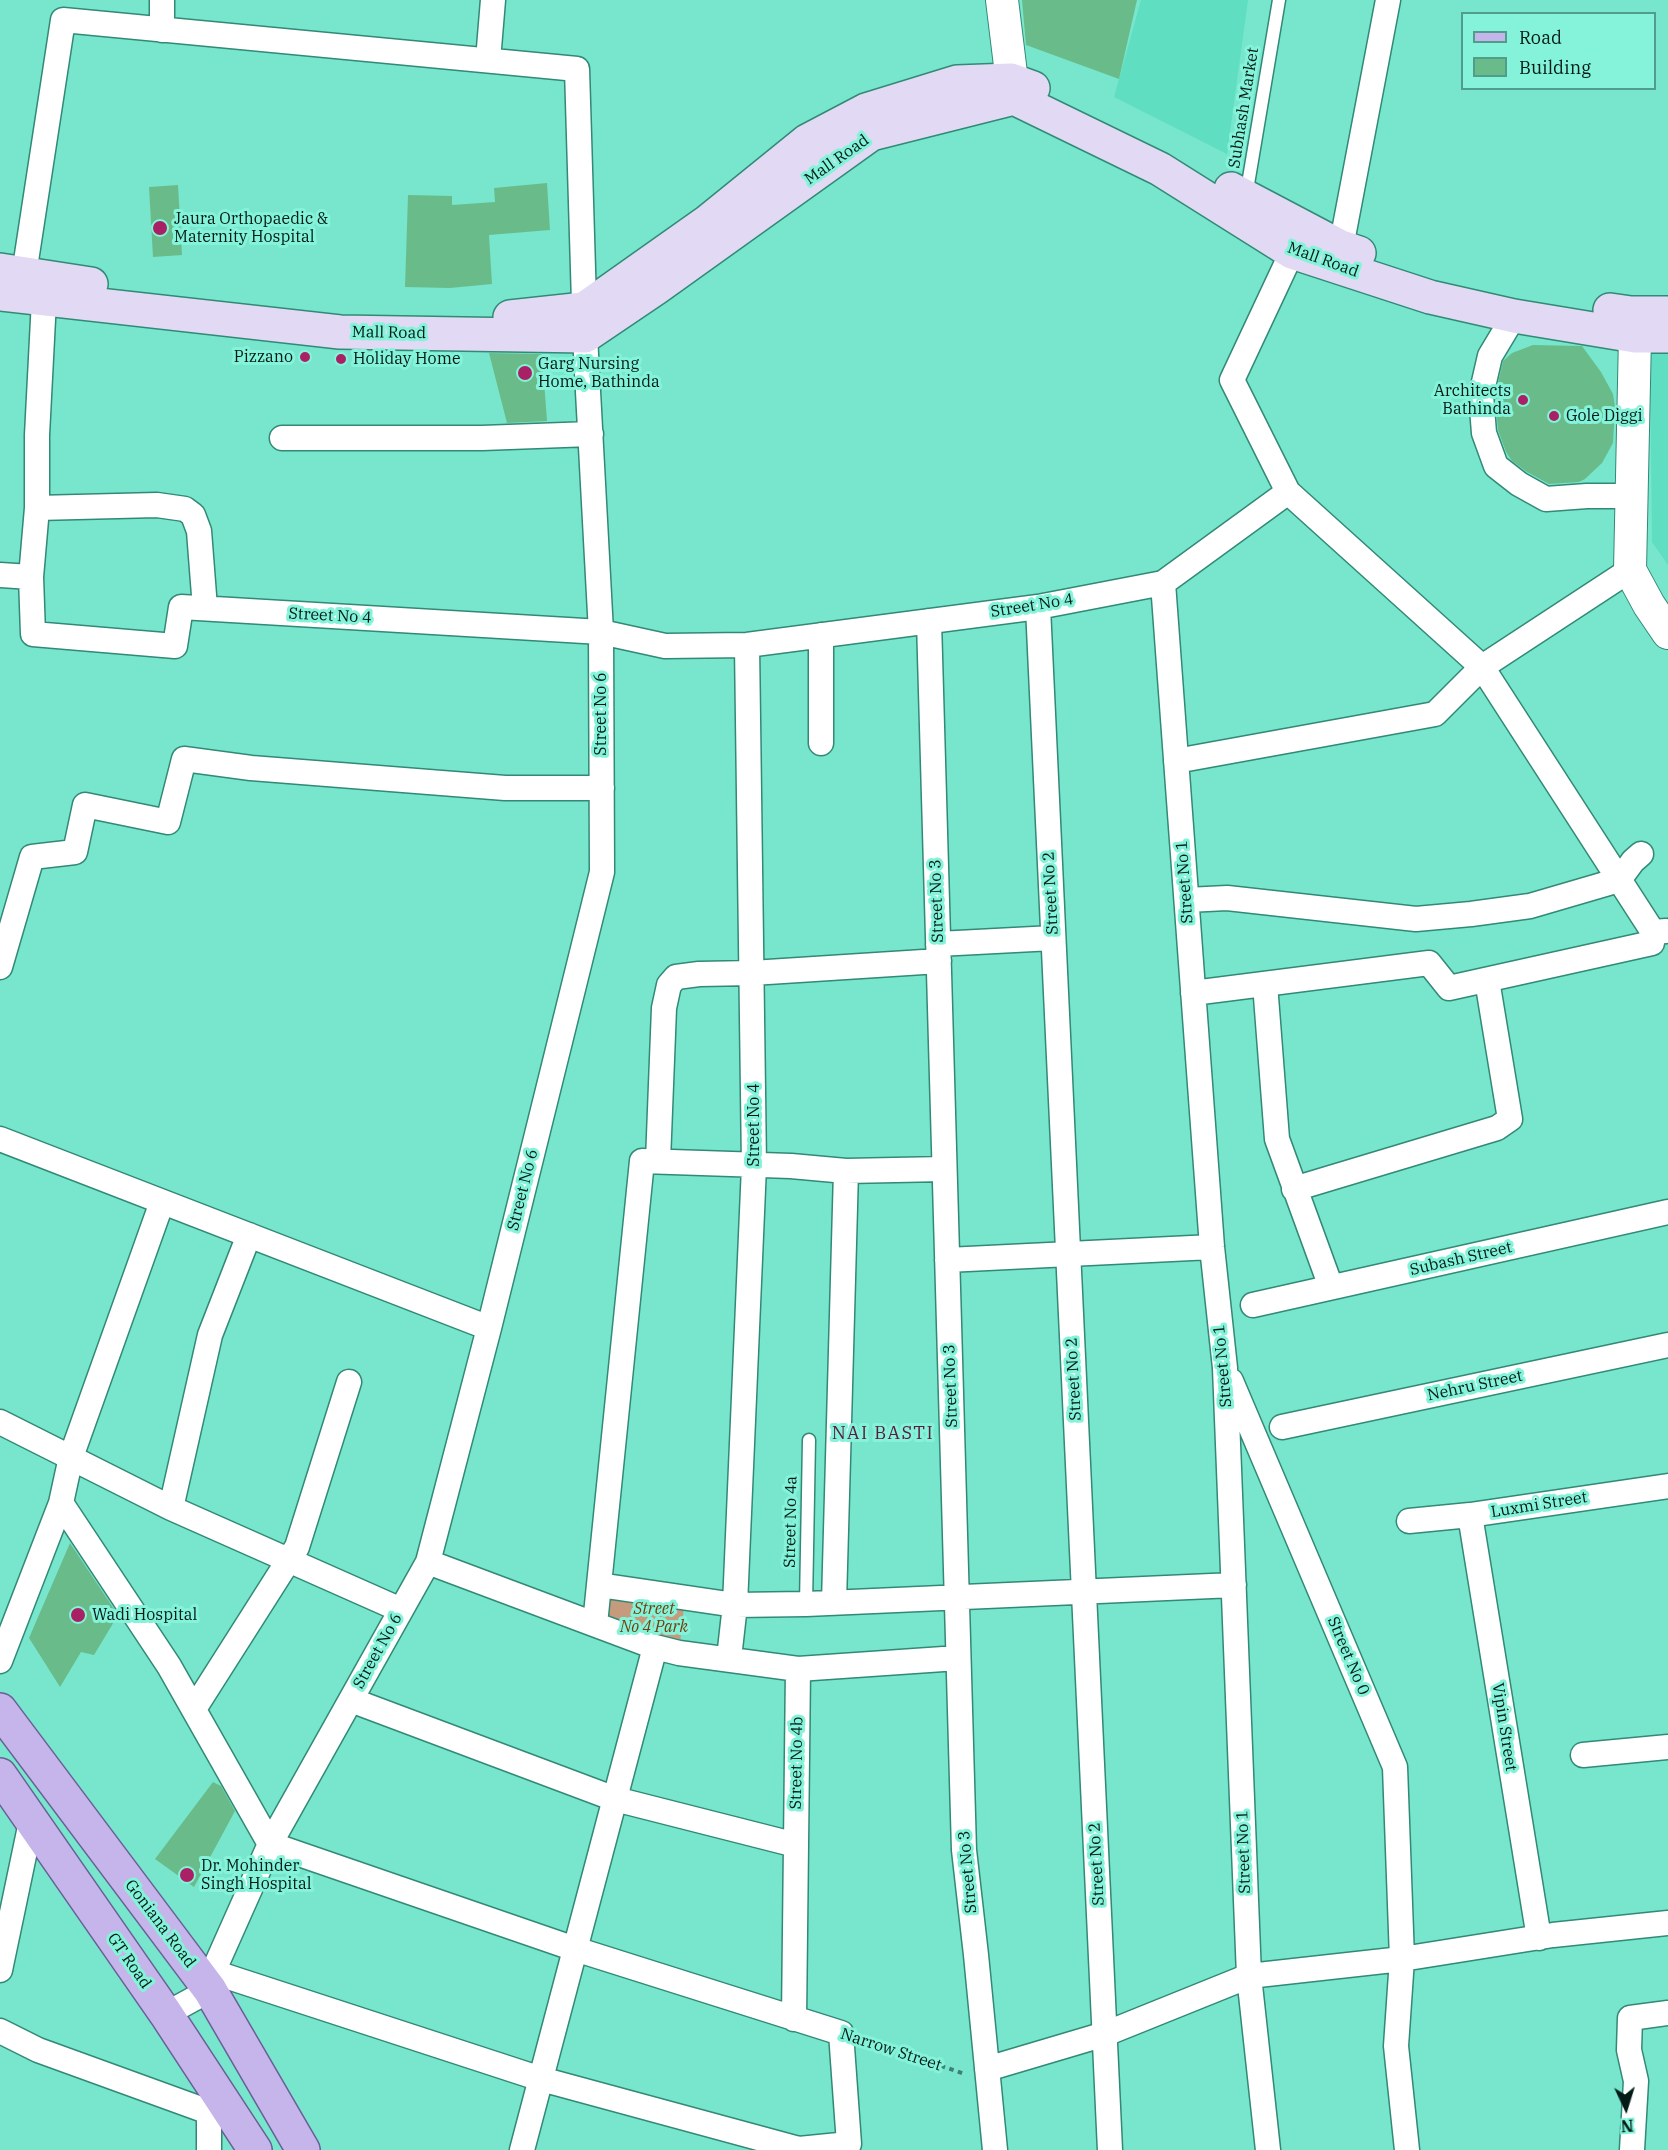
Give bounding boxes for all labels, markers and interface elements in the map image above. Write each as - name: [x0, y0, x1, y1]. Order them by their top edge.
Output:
- legend: [1461, 12, 1656, 90]
- text: Road: [1519, 26, 1562, 49]
- street label: Subhash Market: [1225, 46, 1263, 170]
- text: Building: [1519, 56, 1591, 79]
- street label: Mall Road: [801, 131, 873, 189]
- place label: Jaura Orthopaedic & Maternity Hospital: [174, 209, 328, 247]
- marker: Jaura Orthopaedic & Maternity Hospital: [151, 219, 169, 237]
- street label: Mall Road: [1285, 238, 1361, 282]
- street label: Mall Road: [352, 323, 426, 343]
- place label: Pizzano: [234, 347, 293, 367]
- place label: Holiday Home: [353, 349, 460, 369]
- marker: Pizzano: [298, 350, 312, 364]
- marker: Holiday Home: [334, 352, 348, 366]
- place label: Garg Nursing Home, Bathinda: [538, 354, 660, 392]
- marker: Garg Nursing Home, Bathinda: [516, 364, 534, 382]
- place label: Architects Bathinda: [1434, 381, 1511, 419]
- marker: Architects Bathinda: [1516, 393, 1530, 407]
- place label: Gole Diggi: [1566, 406, 1642, 426]
- marker: Gole Diggi: [1547, 409, 1561, 423]
- street label: Street No 4: [989, 590, 1075, 622]
- street label: Street No 4: [288, 604, 372, 628]
- street label: Street No 6: [591, 672, 611, 756]
- street label: Street No 1: [1173, 840, 1197, 924]
- street label: Street No 2: [1039, 851, 1063, 935]
- street label: Street No 3: [926, 859, 948, 943]
- street label: Street No 4: [744, 1083, 764, 1167]
- street label: Street No 6: [504, 1147, 542, 1233]
- street label: Subash Street: [1408, 1238, 1514, 1280]
- street label: Street No 1: [1210, 1324, 1236, 1408]
- street label: Street No 2: [1062, 1337, 1086, 1421]
- street label: Street No 3: [940, 1344, 962, 1428]
- street label: Nehru Street: [1426, 1367, 1524, 1405]
- district label: NAI BASTI: [832, 1423, 934, 1445]
- street label: Street No 4a: [781, 1476, 801, 1568]
- street label: Luxmi Street: [1490, 1488, 1588, 1522]
- park label: Street No 4 Park: [620, 1599, 688, 1637]
- place label: Wadi Hospital: [92, 1605, 197, 1625]
- marker: Wadi Hospital: [69, 1606, 87, 1624]
- street label: Street No 6: [349, 1610, 407, 1692]
- street label: Street No 0: [1323, 1614, 1373, 1698]
- street label: Vipin Street: [1488, 1682, 1520, 1772]
- street label: Street No 4b: [787, 1716, 807, 1810]
- street label: Street No 1: [1233, 1810, 1255, 1894]
- street label: Street No 2: [1085, 1822, 1109, 1906]
- street label: Street No 3: [955, 1830, 981, 1914]
- place label: Dr. Mohinder Singh Hospital: [201, 1856, 312, 1894]
- marker: Dr. Mohinder Singh Hospital: [178, 1866, 196, 1884]
- street label: Goniana Road: [121, 1876, 199, 1972]
- street label: GT Road: [103, 1929, 155, 1993]
- street label: Narrow Street: [838, 2025, 944, 2075]
- north arrow: [1596, 2078, 1656, 2138]
- text: N: [1620, 2116, 1634, 2136]

